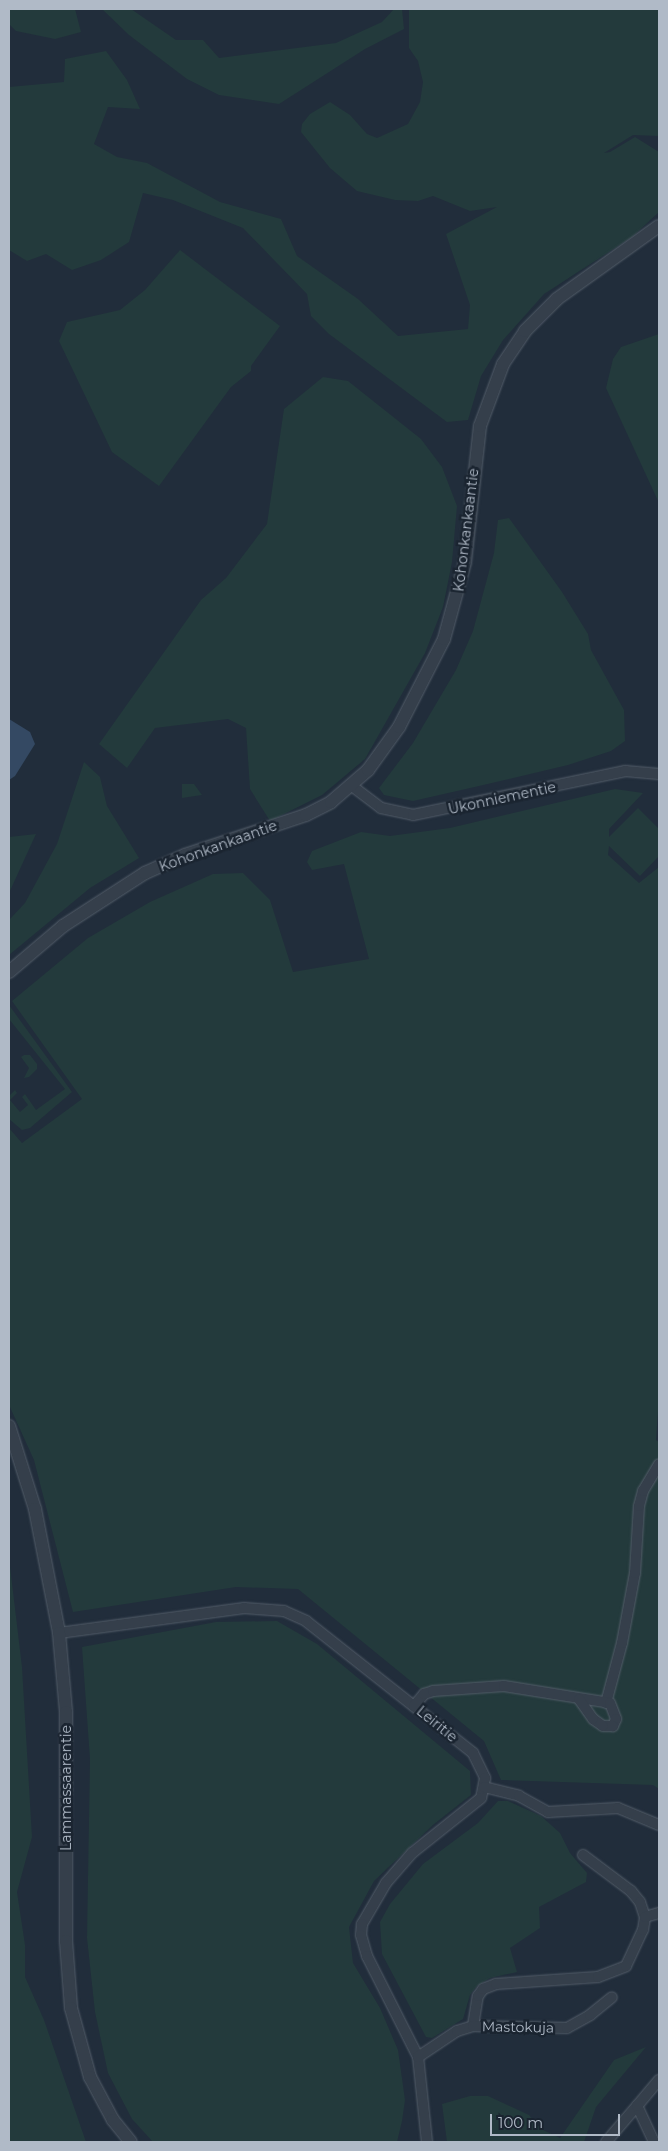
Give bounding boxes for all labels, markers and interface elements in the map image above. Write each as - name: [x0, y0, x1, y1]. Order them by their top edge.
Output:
- street label: Kohonkankaantie: [450, 467, 482, 593]
- street label: Ukonniementie: [447, 778, 557, 818]
- street label: Kohonkankaantie: [157, 817, 279, 875]
- street label: Leiritie: [413, 1703, 461, 1745]
- street label: Lammassaarentie: [58, 1725, 74, 1851]
- street label: Mastokuja: [482, 2018, 554, 2036]
- scale bar: [493, 2104, 623, 2136]
- text: 100 m: [498, 2113, 543, 2132]

